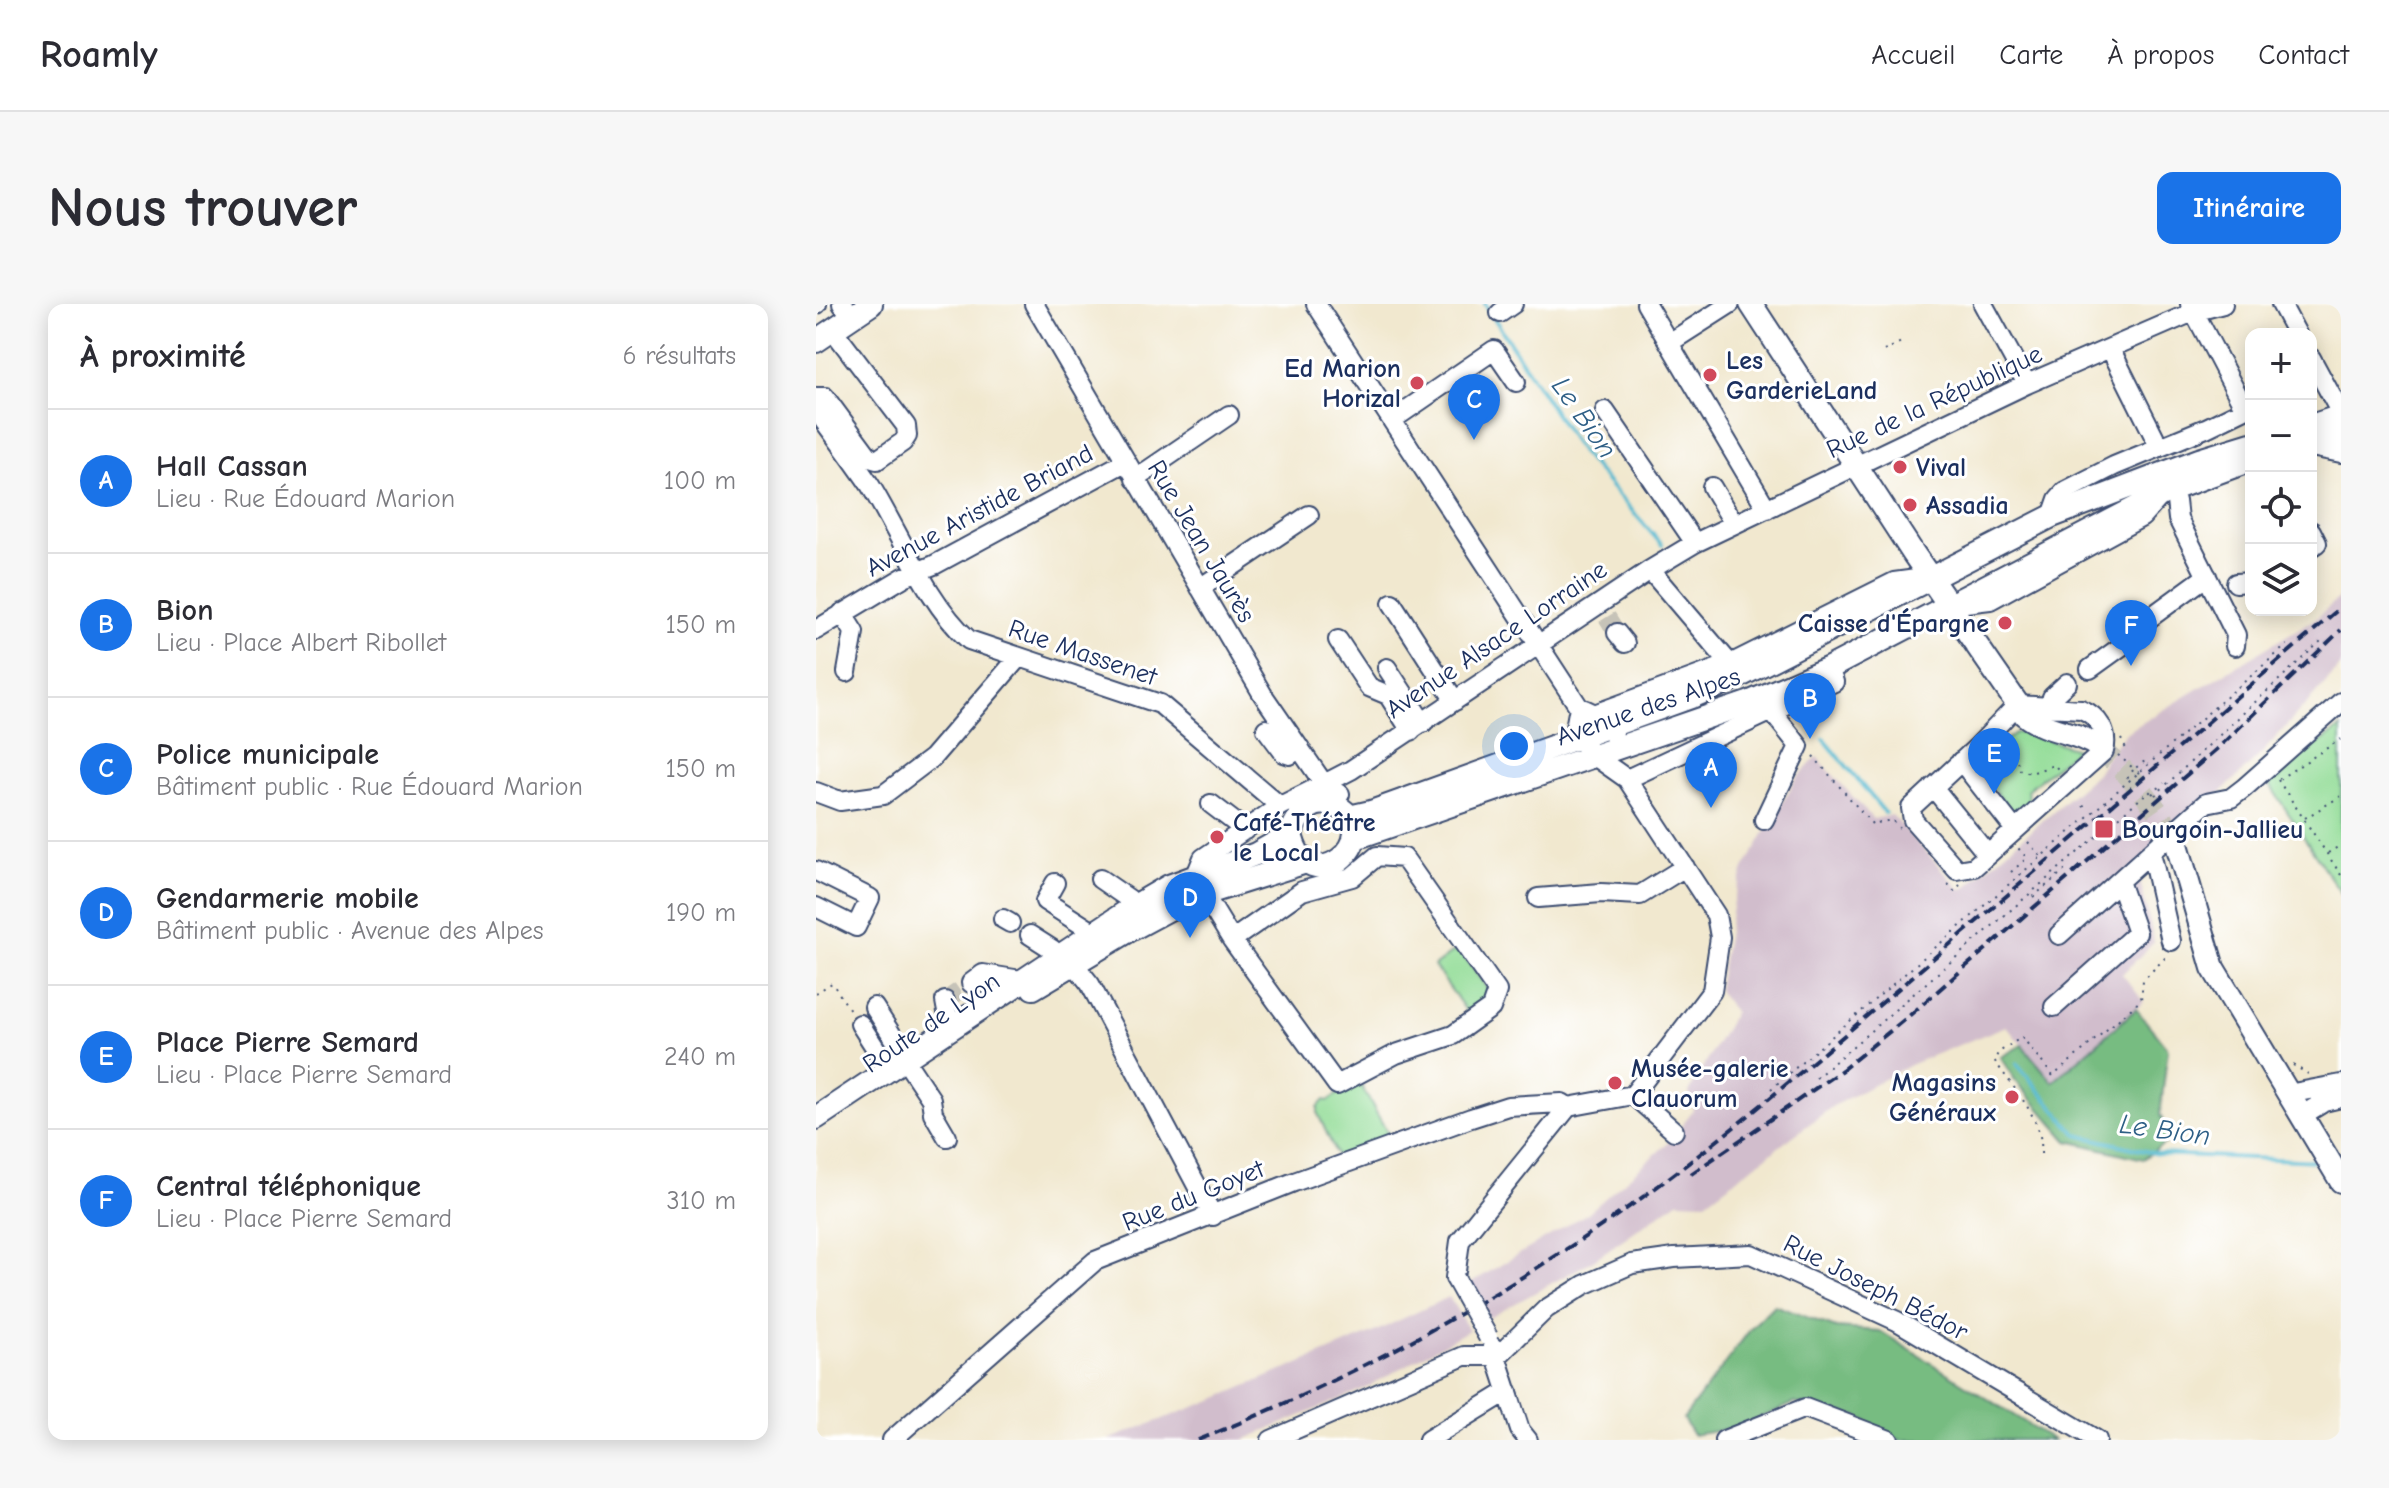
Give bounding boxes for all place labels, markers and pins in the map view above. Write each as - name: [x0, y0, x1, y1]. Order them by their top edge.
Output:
- place label: Les GarderieLand: [1726, 346, 1877, 406]
- place label: Ed Marion Horizal: [1284, 354, 1401, 414]
- marker: Les GarderieLand: [1701, 366, 1719, 384]
- marker: Ed Marion Horizal: [1408, 374, 1426, 392]
- pin: C: [1448, 374, 1500, 440]
- place label: Vival: [1916, 453, 1966, 483]
- marker: Vival: [1891, 458, 1909, 476]
- place label: Assadia: [1926, 491, 2009, 521]
- marker: Assadia: [1901, 496, 1919, 514]
- pin: F: [2105, 600, 2157, 666]
- place label: Caisse d'Épargne: [1798, 608, 1989, 639]
- marker: Caisse d'Épargne: [1996, 614, 2014, 632]
- pin: B: [1784, 673, 1836, 739]
- pin: E: [1968, 728, 2020, 794]
- pin: A: [1685, 742, 1737, 808]
- place label: Café-Théâtre le Local: [1233, 808, 1376, 868]
- place label: Bourgoin-Jallieu: [2122, 815, 2304, 845]
- marker: Bourgoin-Jallieu: [2093, 818, 2115, 840]
- marker: Café-Théâtre le Local: [1208, 828, 1226, 846]
- pin: D: [1164, 872, 1216, 938]
- place label: Musée-galerie Clauorum: [1631, 1054, 1789, 1114]
- place label: Magasins Généraux: [1889, 1068, 1996, 1128]
- marker: Musée-galerie Clauorum: [1606, 1074, 1624, 1092]
- marker: Magasins Généraux: [2003, 1088, 2021, 1106]

